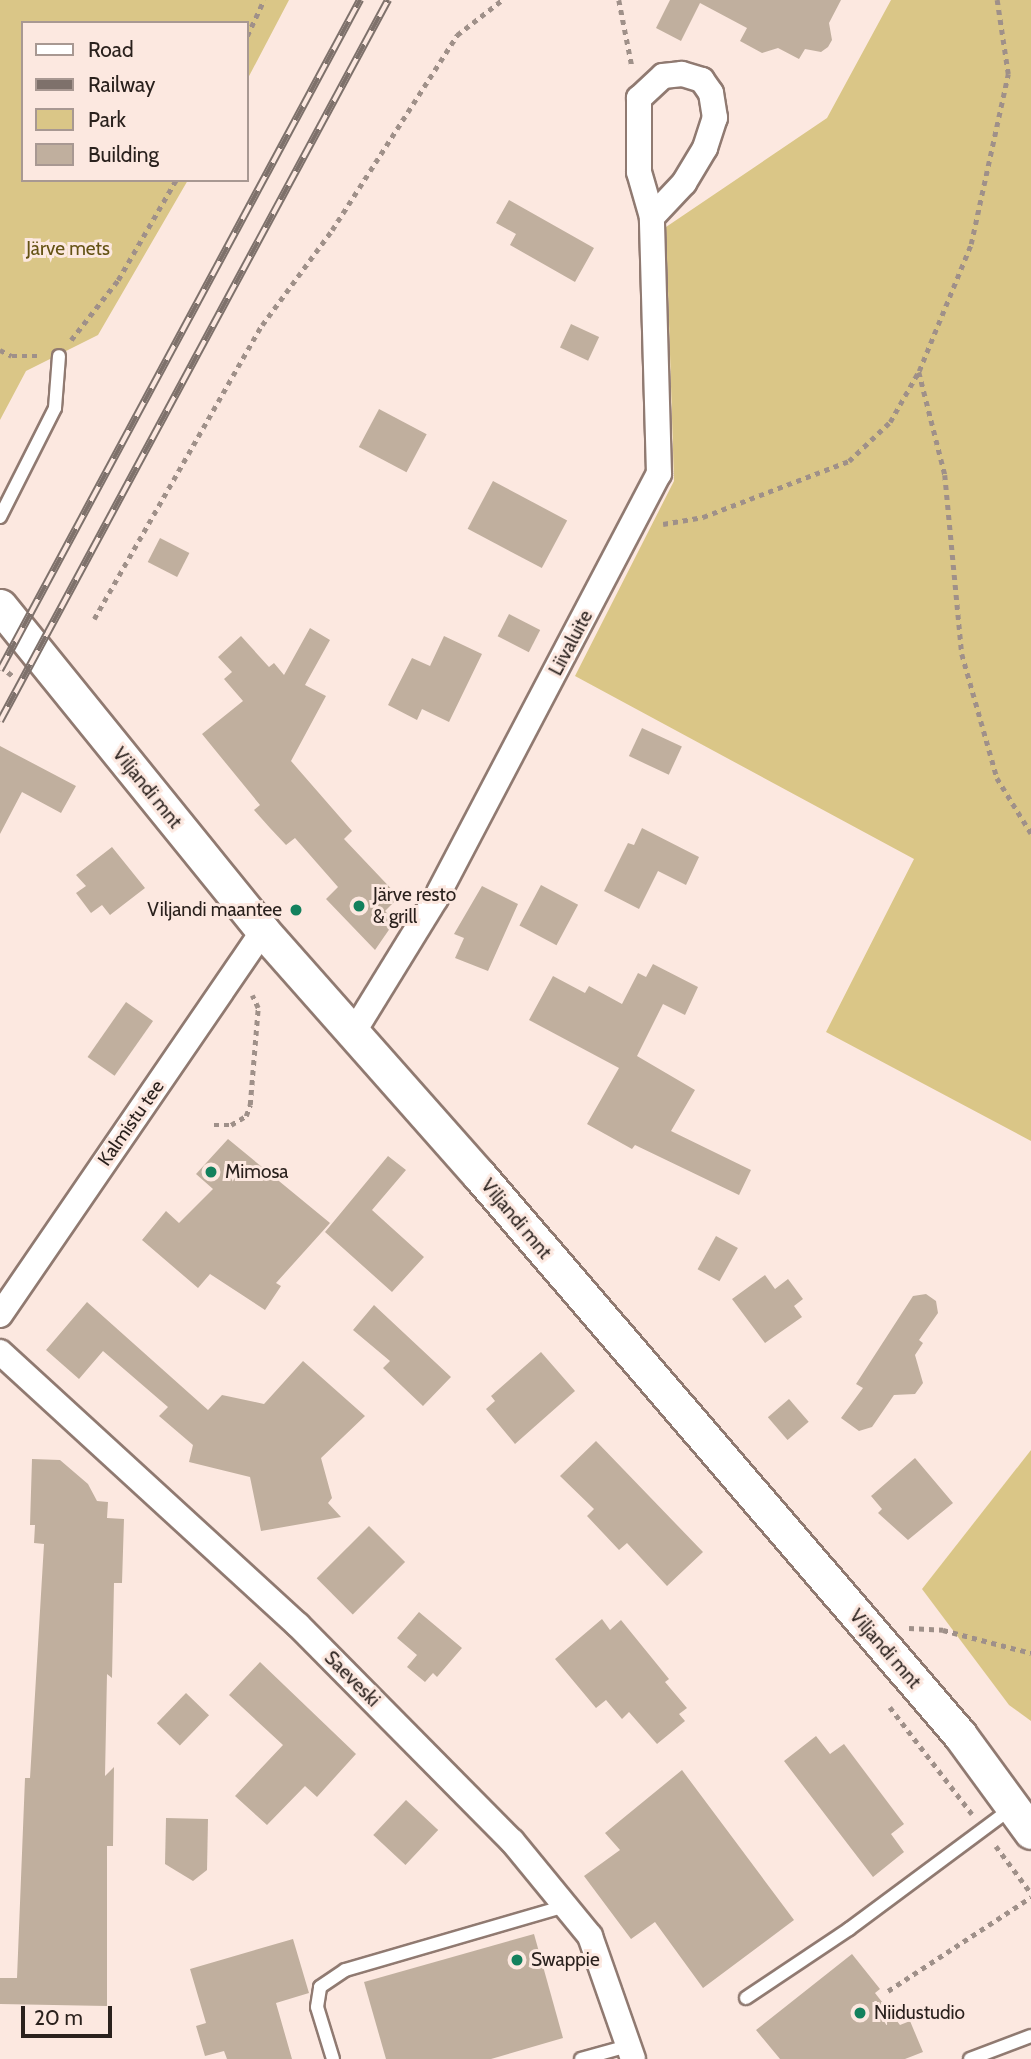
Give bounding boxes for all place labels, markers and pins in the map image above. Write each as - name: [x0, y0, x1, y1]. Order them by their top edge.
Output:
- place label: Järve resto & grill: [373, 884, 456, 928]
- marker: Järve resto & grill: [351, 898, 367, 914]
- place label: Viljandi maantee: [147, 899, 282, 921]
- marker: Viljandi maantee: [288, 902, 304, 918]
- place label: Mimosa: [225, 1161, 288, 1183]
- marker: Mimosa: [203, 1164, 219, 1180]
- place label: Swappie: [531, 1949, 600, 1971]
- marker: Swappie: [509, 1952, 525, 1968]
- place label: Niidustudio: [874, 2002, 965, 2024]
- marker: Niidustudio: [852, 2005, 868, 2021]

